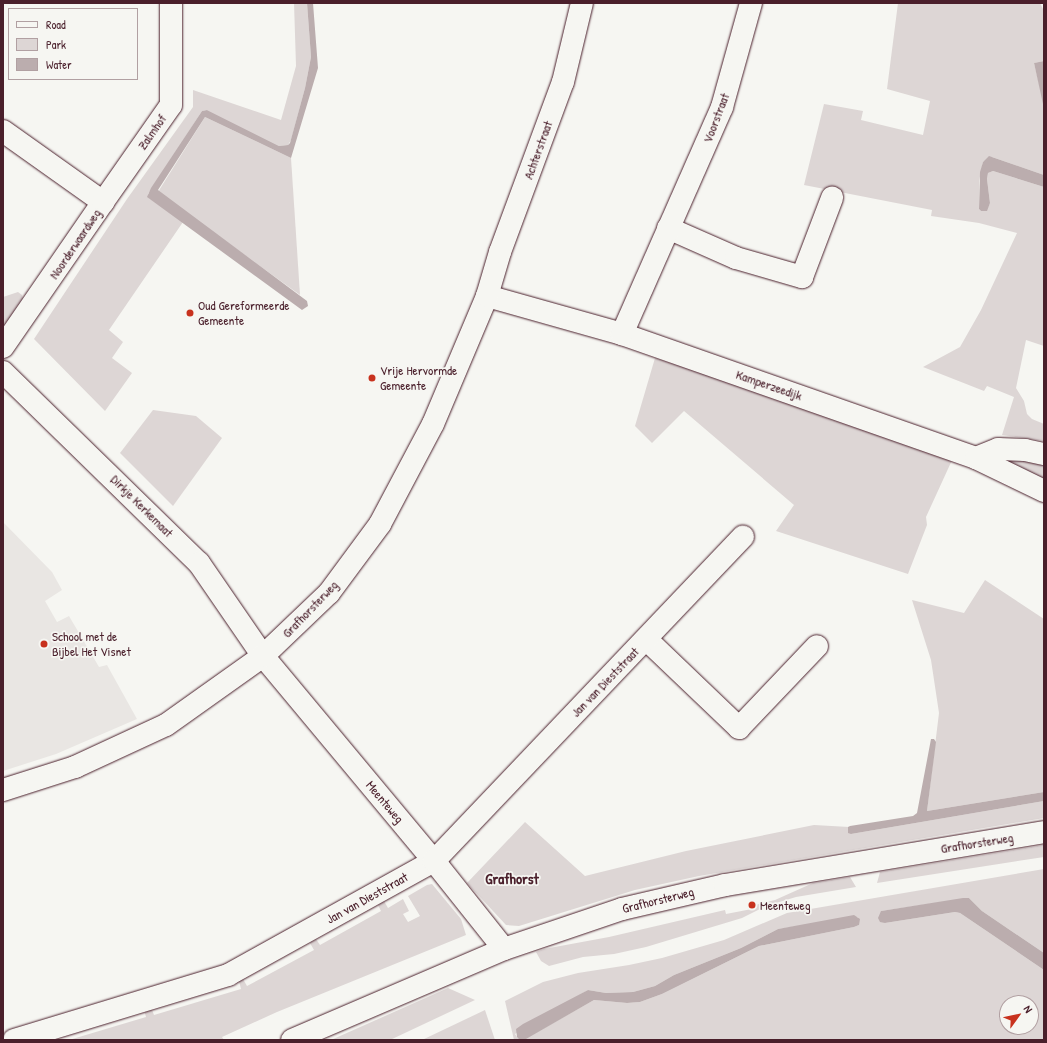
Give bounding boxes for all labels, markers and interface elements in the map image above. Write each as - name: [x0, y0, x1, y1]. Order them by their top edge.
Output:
- legend: [8, 8, 138, 80]
- text: Road: [46, 16, 66, 33]
- text: Park: [46, 36, 66, 53]
- text: Water: [46, 56, 72, 73]
- street label: Voorstraat: [699, 91, 733, 145]
- street label: Zalmhof: [134, 111, 170, 153]
- street label: Achterstraat: [520, 119, 556, 181]
- street label: Noorderwaardweg: [46, 206, 104, 282]
- place label: Oud Gereformeerde Gemeente: [198, 298, 289, 329]
- marker: Oud Gereformeerde Gemeente: [185, 308, 195, 318]
- place label: Vrije Hervormde Gemeente: [380, 363, 457, 394]
- street label: Kamperzeedijk: [734, 366, 804, 404]
- marker: Vrije Hervormde Gemeente: [367, 373, 377, 383]
- street label: Dirkje Kerkemaat: [108, 472, 176, 540]
- street label: Grafhorsterweg: [279, 577, 341, 641]
- place label: School met de Bijbel Het Visnet: [52, 629, 131, 660]
- marker: School met de Bijbel Het Visnet: [39, 639, 49, 649]
- street label: Jan van Dieststraat: [568, 644, 642, 720]
- street label: Meenteweg: [363, 778, 407, 826]
- street label: Grafhorsterweg: [940, 830, 1014, 856]
- street label: Jan van Dieststraat: [324, 869, 410, 927]
- district label: Grafhorst: [485, 870, 539, 888]
- street label: Grafhorsterweg: [621, 884, 695, 916]
- place label: Meenteweg: [760, 897, 811, 913]
- marker: Meenteweg: [747, 900, 757, 910]
- north arrow: [999, 995, 1039, 1035]
- text: N: [1021, 1003, 1036, 1015]

